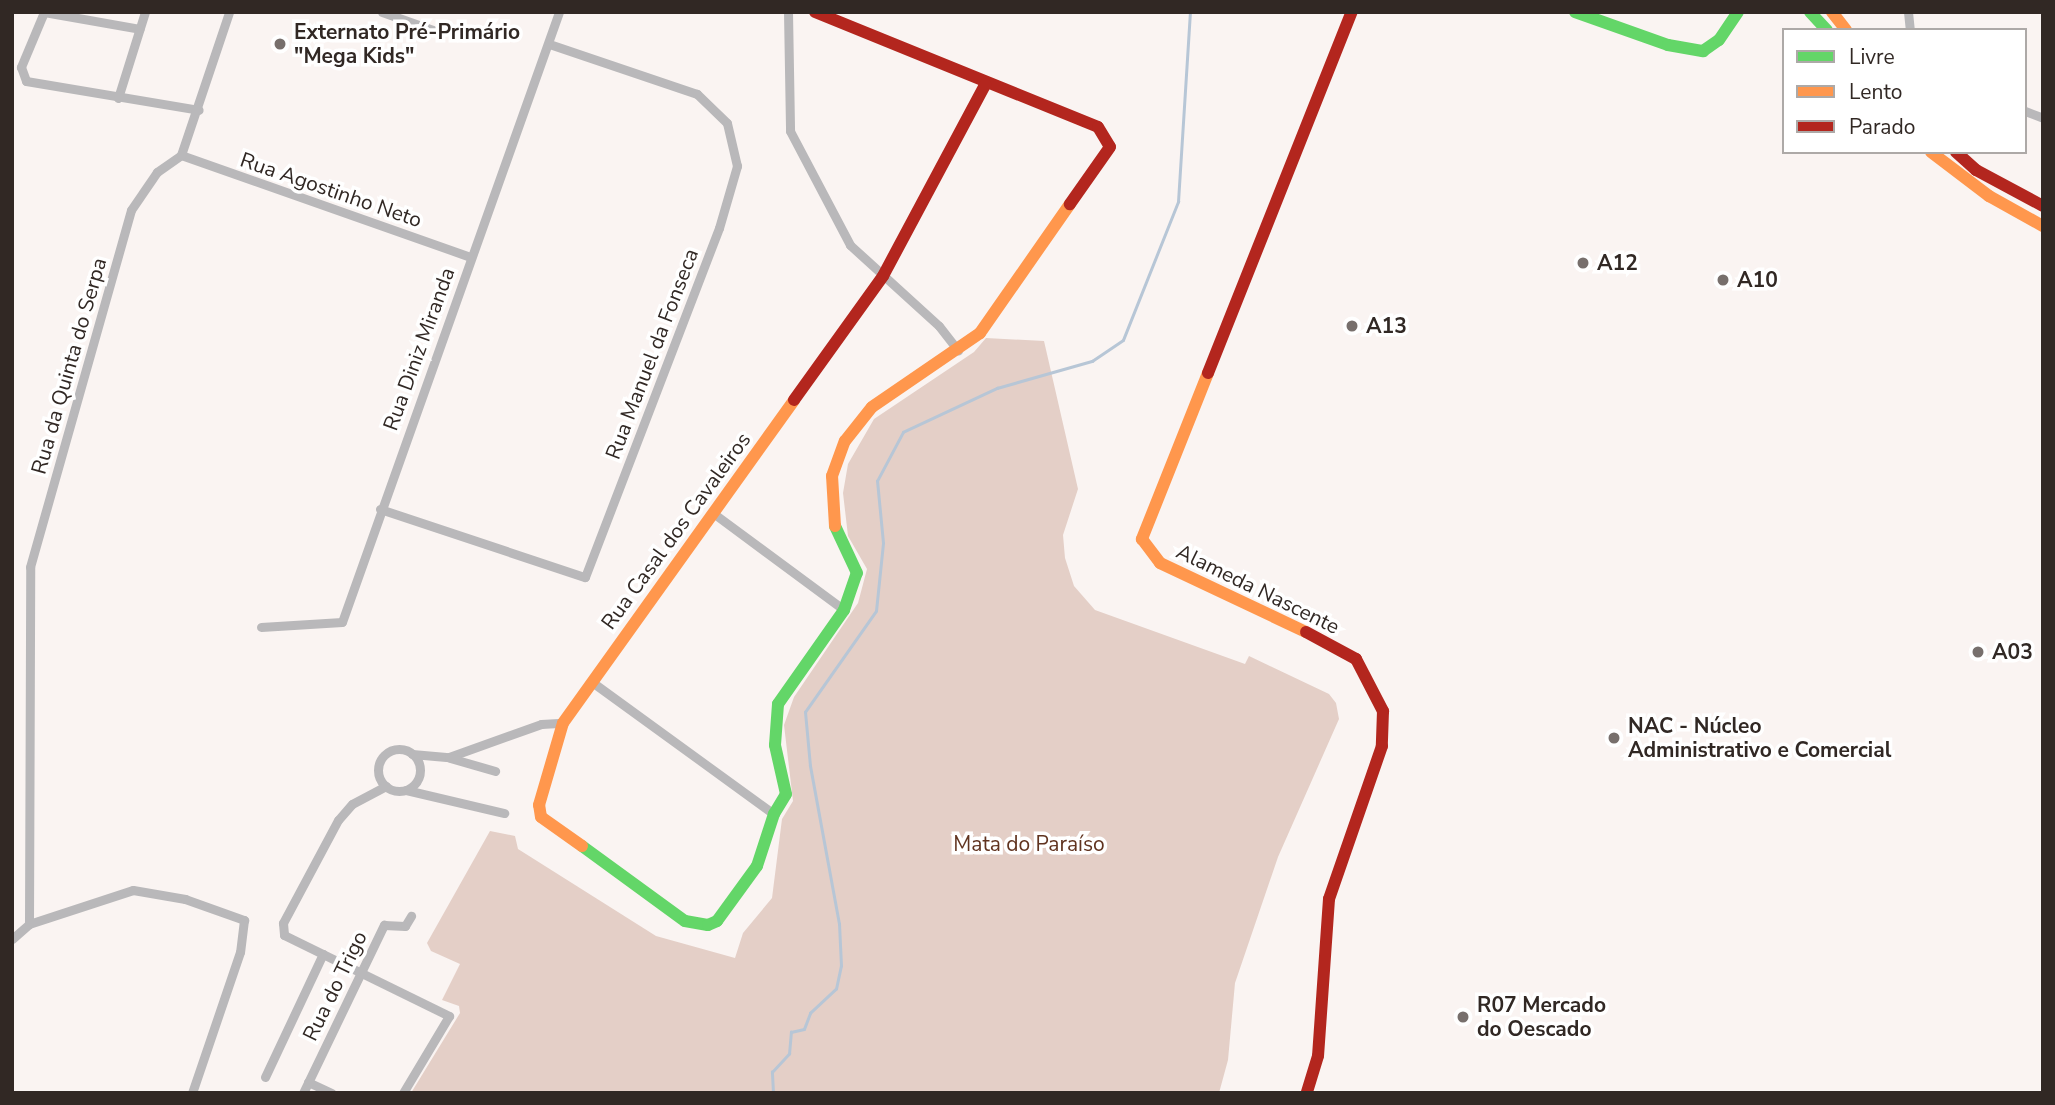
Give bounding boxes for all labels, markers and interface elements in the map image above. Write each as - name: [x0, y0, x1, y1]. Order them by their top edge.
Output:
- place label: Externato Pré-Primário "Mega Kids": [294, 19, 520, 69]
- legend: [1782, 28, 2027, 154]
- marker: Externato Pré-Primário "Mega Kids": [272, 36, 288, 52]
- text: Livre: [1849, 43, 1895, 71]
- text: Lento: [1849, 78, 1902, 106]
- text: Parado: [1849, 113, 1915, 141]
- street label: Rua Agostinho Neto: [237, 147, 425, 233]
- street label: Rua Manuel da Fonseca: [600, 245, 704, 463]
- place label: A12: [1597, 250, 1638, 276]
- street label: Rua da Quinta do Serpa: [26, 255, 112, 477]
- marker: A12: [1575, 255, 1591, 271]
- street label: Rua Diniz Miranda: [378, 264, 460, 434]
- place label: A10: [1737, 267, 1778, 293]
- marker: A10: [1715, 272, 1731, 288]
- place label: A13: [1366, 313, 1407, 339]
- marker: A13: [1344, 318, 1360, 334]
- street label: Rua Casal dos Cavaleiros: [596, 428, 756, 634]
- street label: Alameda Nascente: [1172, 539, 1344, 639]
- place label: A03: [1992, 639, 2033, 665]
- marker: A03: [1970, 644, 1986, 660]
- place label: NAC - Núcleo Administrativo e Comercial: [1628, 713, 1891, 763]
- marker: NAC - Núcleo Administrativo e Comercial: [1606, 730, 1622, 746]
- park label: Mata do Paraíso: [953, 831, 1105, 857]
- street label: Rua do Trigo: [298, 927, 372, 1045]
- place label: R07 Mercado do Oescado: [1477, 992, 1606, 1042]
- marker: R07 Mercado do Oescado: [1455, 1009, 1471, 1025]

